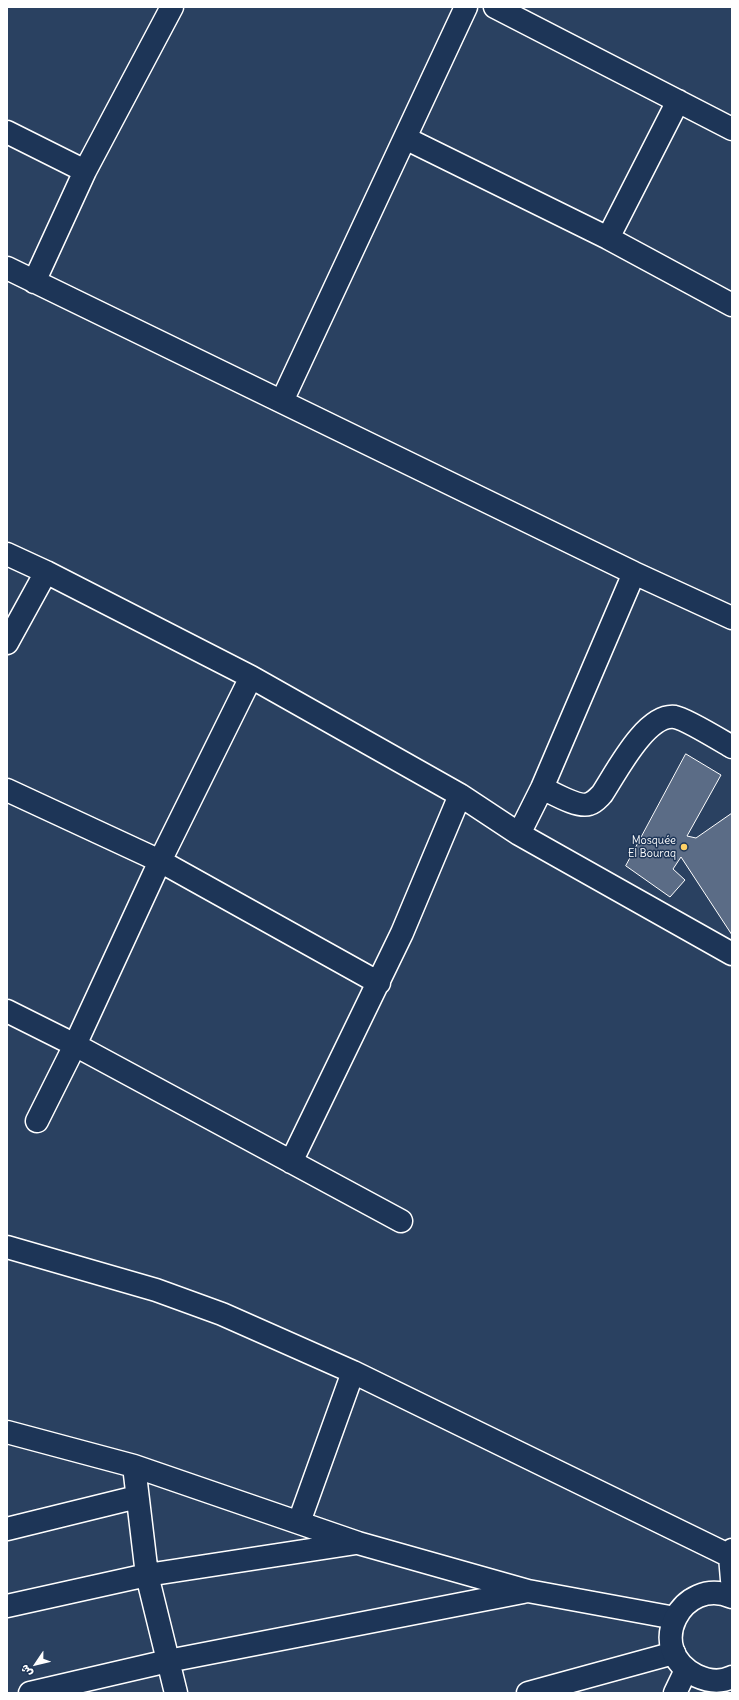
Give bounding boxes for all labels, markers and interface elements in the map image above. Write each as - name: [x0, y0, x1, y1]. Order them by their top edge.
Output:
- place label: Mosquée El Bouraq: [628, 834, 676, 860]
- marker: Mosquée El Bouraq: [679, 842, 689, 852]
- north arrow: [16, 1644, 56, 1684]
- text: ش: [17, 1662, 35, 1680]

